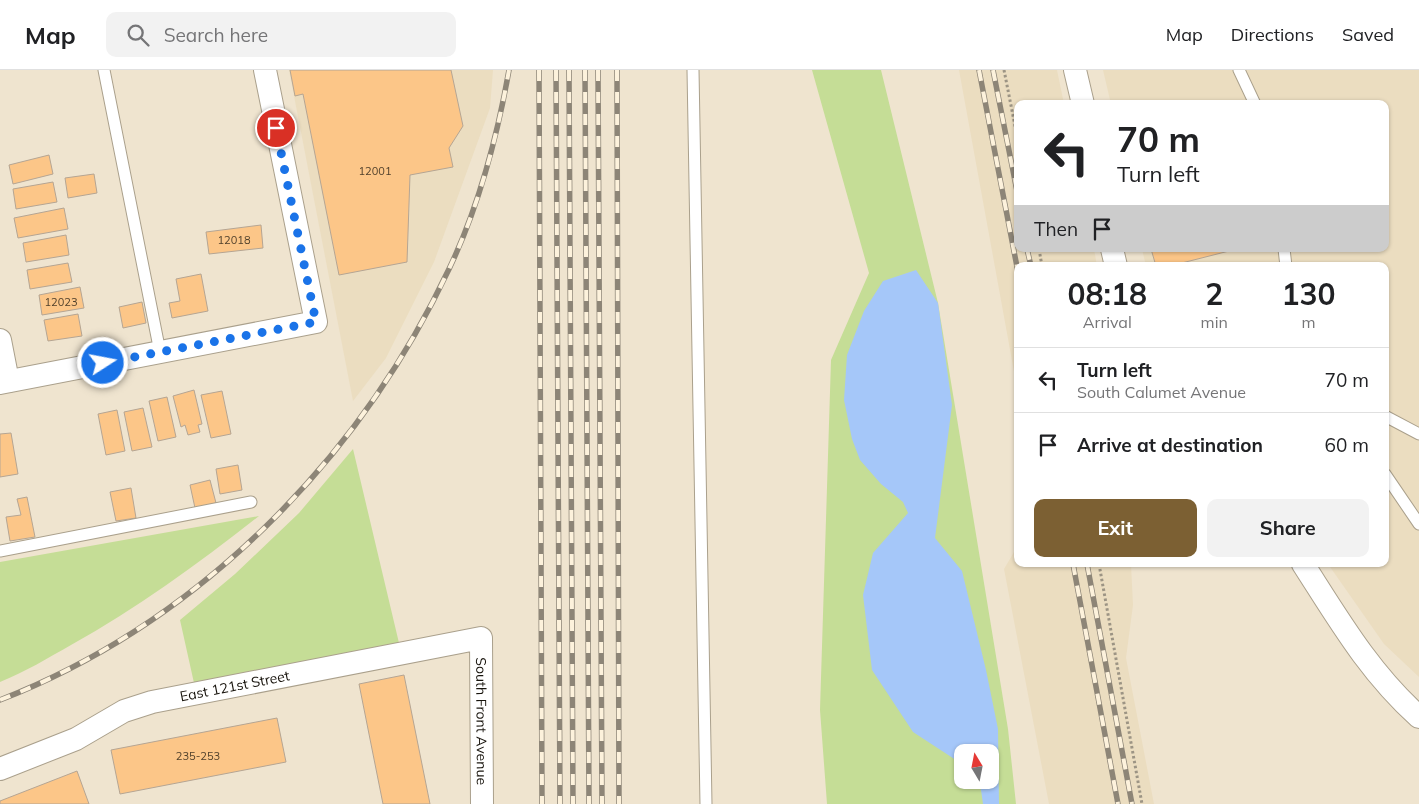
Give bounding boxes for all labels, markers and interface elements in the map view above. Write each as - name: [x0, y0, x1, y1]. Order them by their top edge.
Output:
- search box: [106, 12, 456, 57]
- text: Map: [25, 20, 76, 50]
- icon: search: [124, 21, 152, 49]
- text: Search here: [164, 23, 268, 47]
- text: Map: [1166, 23, 1203, 46]
- text: Directions: [1231, 23, 1314, 46]
- text: Saved: [1342, 23, 1394, 46]
- pin: [255, 107, 297, 149]
- icon: arrive: [262, 114, 290, 142]
- text: 70 m: [1117, 117, 1200, 161]
- icon: left: [1034, 120, 1099, 185]
- text: Turn left: [1117, 160, 1200, 188]
- house number: 12001: [359, 164, 392, 178]
- icon: arrive: [1088, 215, 1116, 243]
- text: Then: [1034, 217, 1078, 241]
- house number: 12018: [218, 233, 251, 247]
- text: 08:18: [1068, 275, 1147, 313]
- text: 2: [1205, 275, 1223, 313]
- text: 130: [1281, 275, 1335, 313]
- house number: 12023: [45, 295, 78, 309]
- text: Arrival: [1083, 312, 1132, 332]
- text: min: [1201, 312, 1228, 332]
- text: m: [1301, 312, 1315, 332]
- position arrow: [76, 336, 128, 388]
- text: Turn left: [1077, 358, 1152, 382]
- icon: left: [1034, 366, 1062, 394]
- text: 70 m: [1325, 368, 1369, 392]
- text: South Calumet Avenue: [1077, 382, 1246, 402]
- icon: arrive: [1034, 431, 1062, 459]
- text: Arrive at destination: [1077, 433, 1263, 457]
- text: 60 m: [1325, 433, 1369, 457]
- button: Exit: [1034, 499, 1197, 557]
- button: Share: [1207, 499, 1369, 557]
- street label: South Front Avenue: [472, 657, 491, 785]
- street label: East 121st Street: [178, 666, 291, 705]
- north arrow: [954, 744, 999, 789]
- map controls: [954, 744, 999, 789]
- house number: 235-253: [176, 749, 220, 763]

